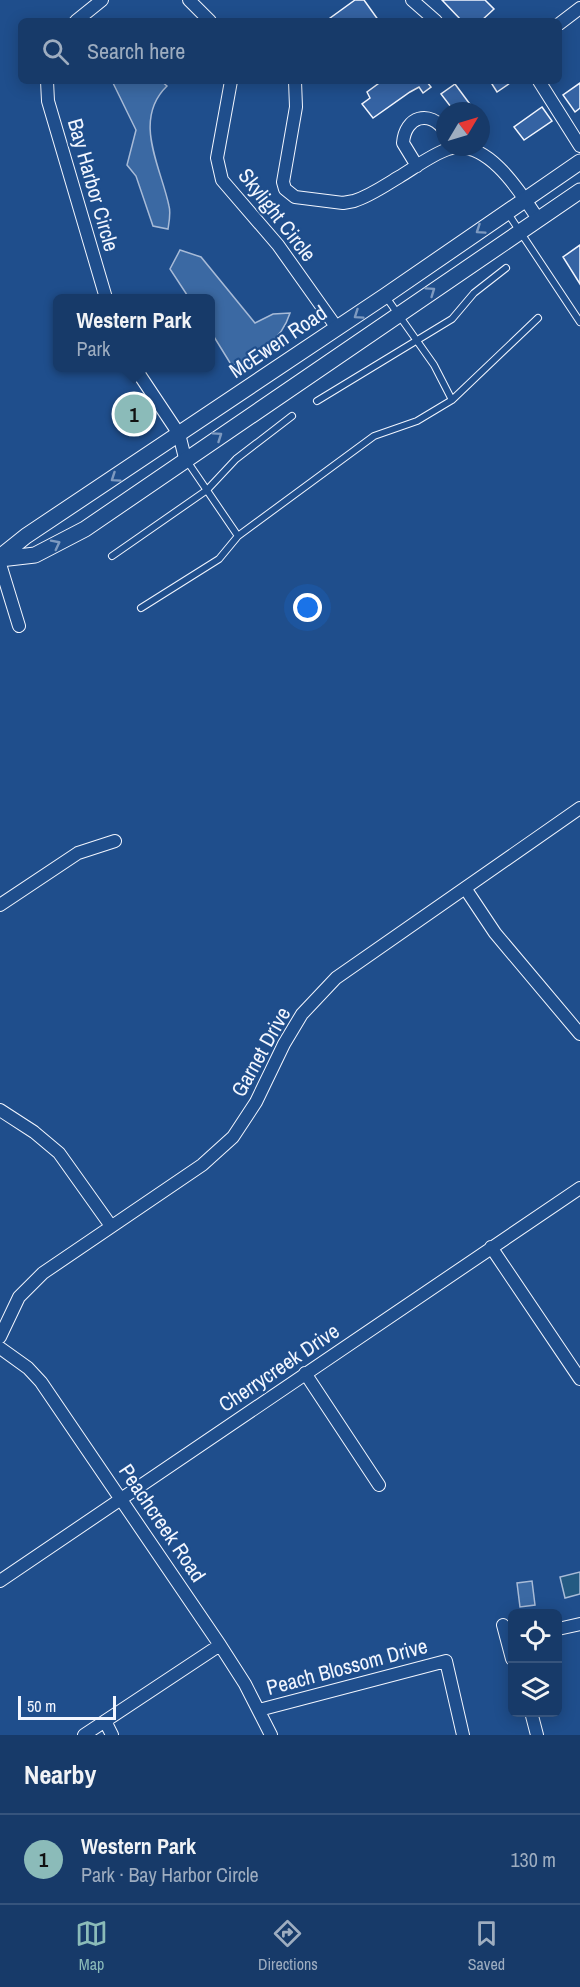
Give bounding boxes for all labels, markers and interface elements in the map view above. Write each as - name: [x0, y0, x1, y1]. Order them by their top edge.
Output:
- search box: [18, 18, 562, 84]
- icon: search: [39, 35, 72, 68]
- text: Search here: [87, 36, 185, 66]
- north arrow: [436, 102, 490, 156]
- street label: Bay Harbor Circle: [61, 115, 126, 255]
- street label: Skylight Circle: [232, 162, 323, 267]
- one-way arrow: [475, 223, 486, 234]
- one-way arrow: [425, 287, 436, 298]
- popup: [53, 294, 215, 372]
- street label: McEwen Road: [223, 298, 332, 385]
- text: Western Park: [77, 305, 192, 335]
- one-way arrow: [353, 308, 364, 319]
- text: Park: [77, 335, 110, 362]
- pin: 1: [114, 392, 154, 436]
- one-way arrow: [211, 432, 222, 443]
- one-way arrow: [111, 471, 122, 482]
- one-way arrow: [49, 540, 60, 551]
- your location: [293, 593, 322, 622]
- street label: Garnet Drive: [224, 1002, 297, 1102]
- street label: Cherrycreek Drive: [213, 1317, 345, 1419]
- street label: Peachcreek Road: [112, 1458, 213, 1588]
- map controls: [508, 1609, 562, 1717]
- button: locate: [508, 1609, 562, 1663]
- street label: Peach Blossom Drive: [263, 1631, 431, 1702]
- button: layers: [508, 1663, 562, 1717]
- scale bar: [18, 1693, 116, 1720]
- text: 50 m: [27, 1695, 56, 1717]
- text: Nearby: [24, 1757, 96, 1792]
- text: Western Park: [81, 1831, 196, 1861]
- text: 1: [39, 1846, 48, 1873]
- text: 130 m: [510, 1846, 556, 1873]
- text: Park · Bay Harbor Circle: [81, 1861, 259, 1888]
- tab: Map: [75, 1917, 108, 1975]
- tab: Directions: [258, 1917, 318, 1975]
- tab: Saved: [468, 1917, 505, 1975]

